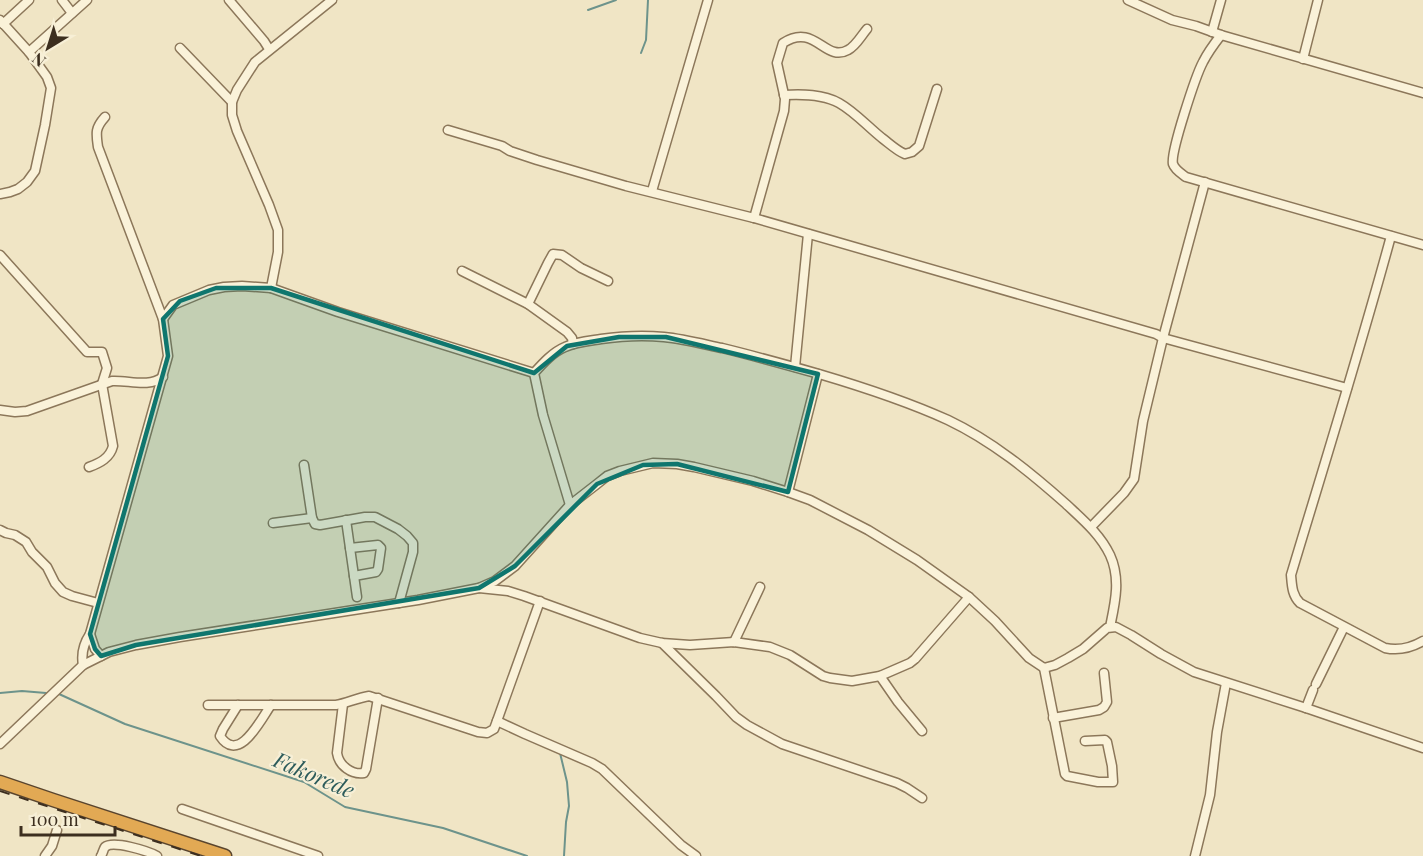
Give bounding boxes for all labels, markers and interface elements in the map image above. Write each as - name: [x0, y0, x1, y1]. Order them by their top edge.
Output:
- north arrow: [18, 18, 78, 78]
- text: N: [27, 48, 49, 72]
- water label: Fakorede: [269, 743, 360, 805]
- scale bar: [21, 799, 116, 837]
- text: 100 m: [30, 807, 79, 831]

